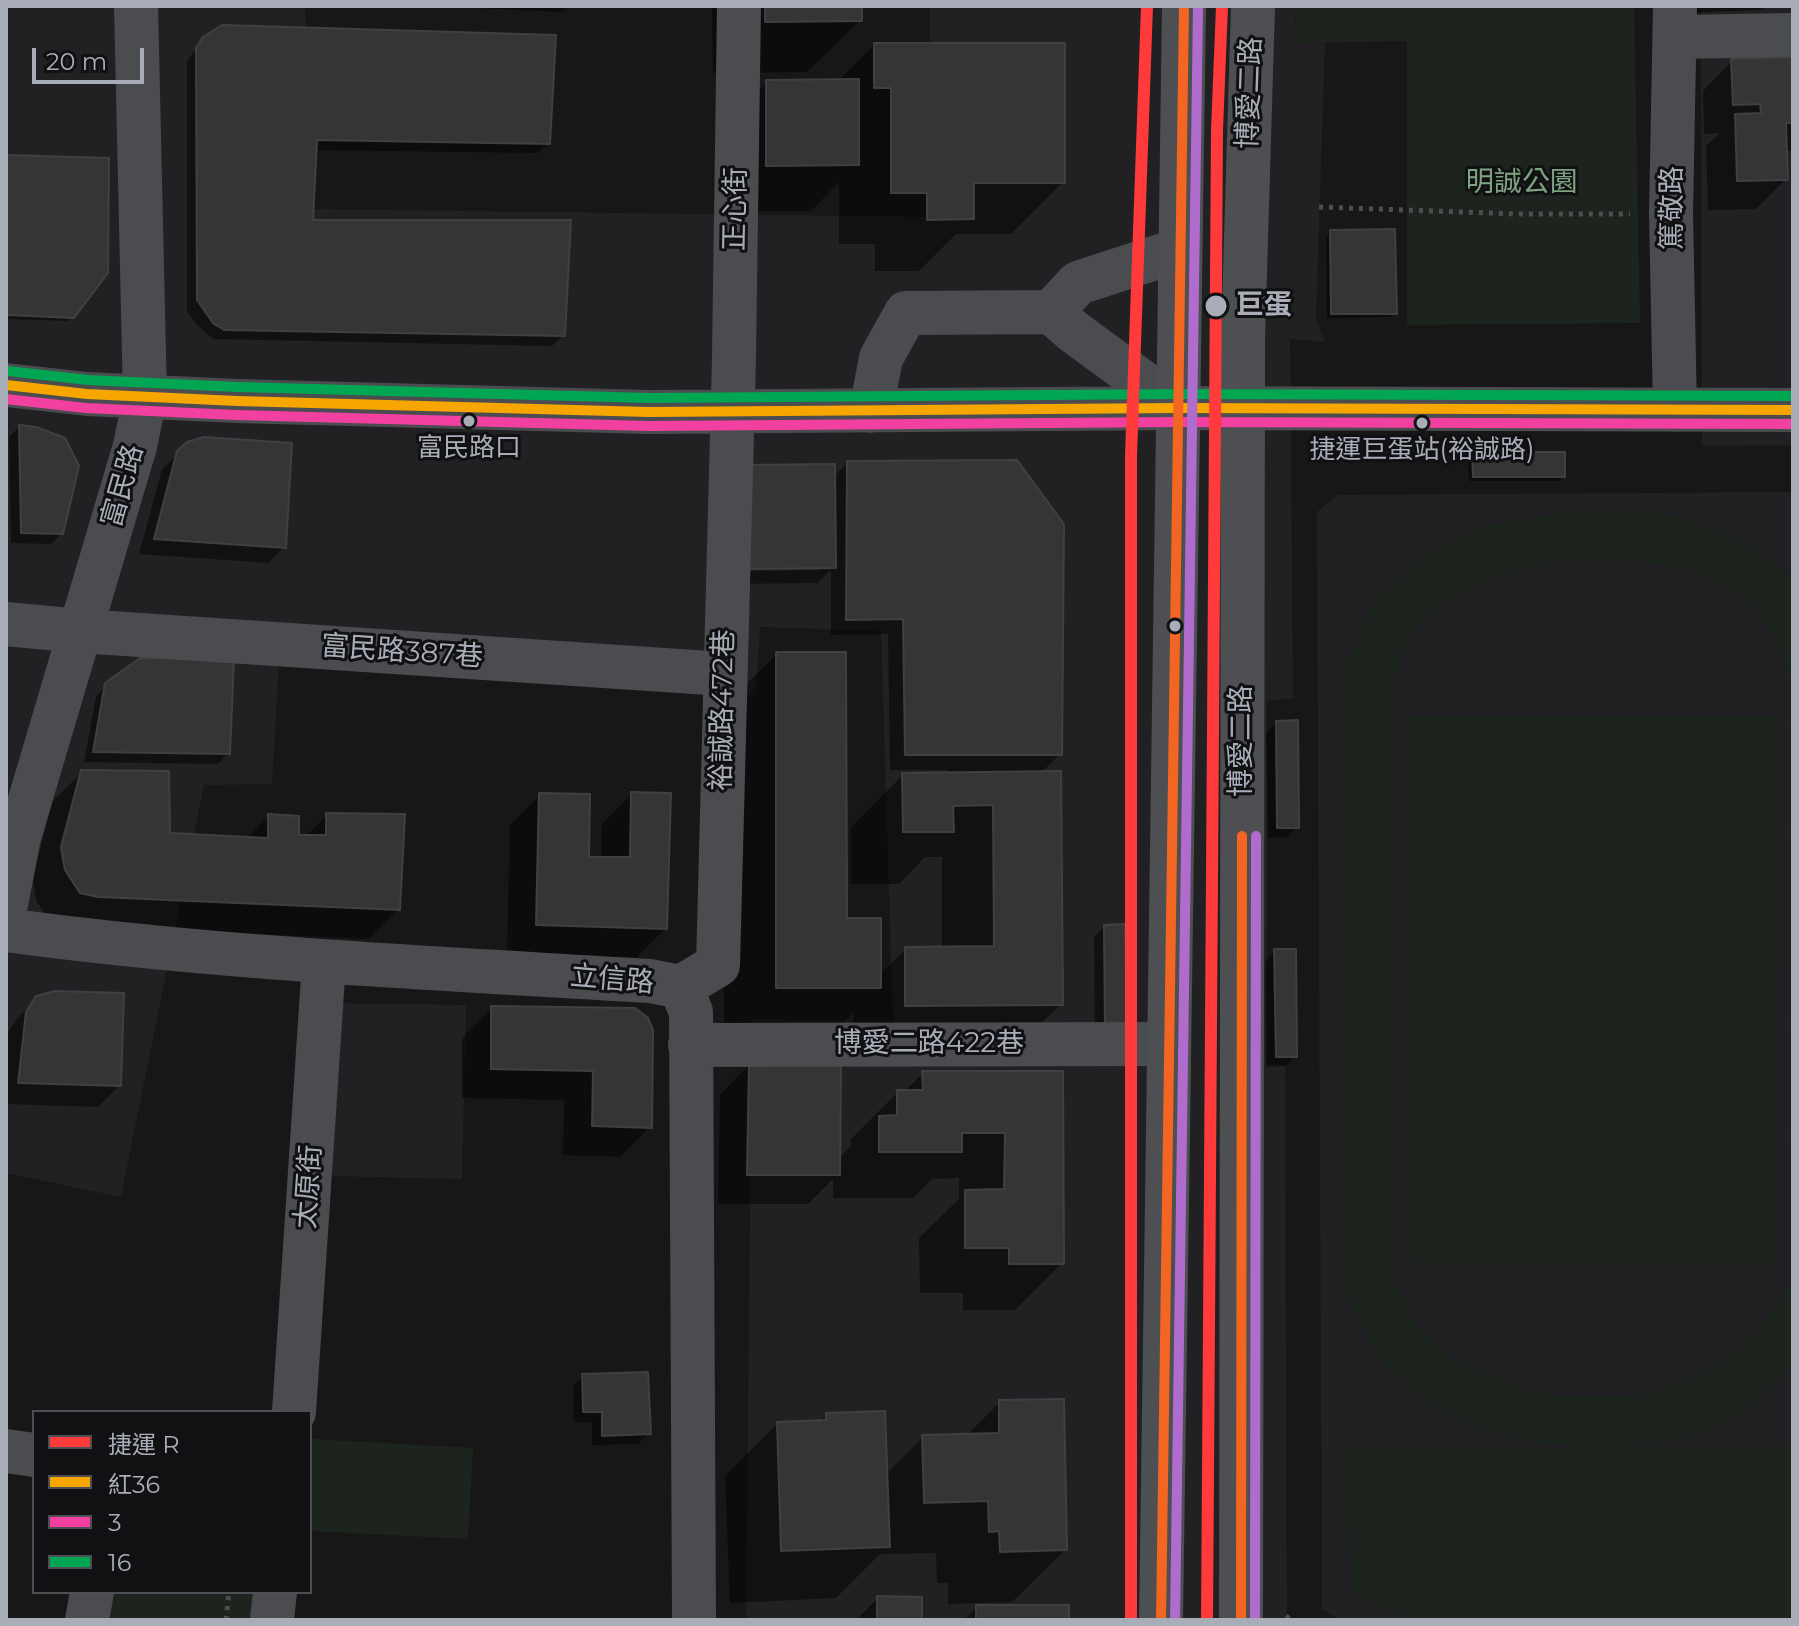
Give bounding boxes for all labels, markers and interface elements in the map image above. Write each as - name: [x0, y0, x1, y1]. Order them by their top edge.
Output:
- scale bar: [36, 32, 148, 82]
- street label: 博愛二路: [1231, 36, 1269, 150]
- text: 20 m: [46, 47, 107, 76]
- park label: 明誠公園: [1466, 166, 1578, 200]
- street label: 篤敬路: [1656, 166, 1690, 250]
- street label: 正心街: [718, 167, 754, 251]
- place label: 巨蛋: [1236, 289, 1292, 323]
- marker: 巨蛋: [1203, 293, 1229, 319]
- marker: 富民路口: [461, 413, 477, 429]
- marker: 捷運巨蛋站(裕誠路): [1414, 415, 1430, 431]
- place label: 富民路口: [417, 432, 521, 464]
- place label: 捷運巨蛋站(裕誠路): [1309, 434, 1535, 466]
- street label: 富民路: [95, 441, 151, 531]
- unlabelled marker: [1167, 618, 1183, 634]
- street label: 裕誠路472巷: [705, 629, 741, 791]
- street label: 富民路387巷: [320, 630, 484, 674]
- street label: 博愛二路: [1225, 685, 1259, 797]
- street label: 立信路: [569, 960, 655, 1000]
- street label: 博愛二路422巷: [834, 1027, 1024, 1061]
- street label: 太原街: [289, 1144, 329, 1230]
- legend: [32, 1410, 312, 1594]
- text: 捷運 R: [108, 1430, 180, 1459]
- text: 紅36: [108, 1470, 160, 1499]
- text: 3: [108, 1508, 122, 1537]
- text: 16: [108, 1548, 131, 1577]

